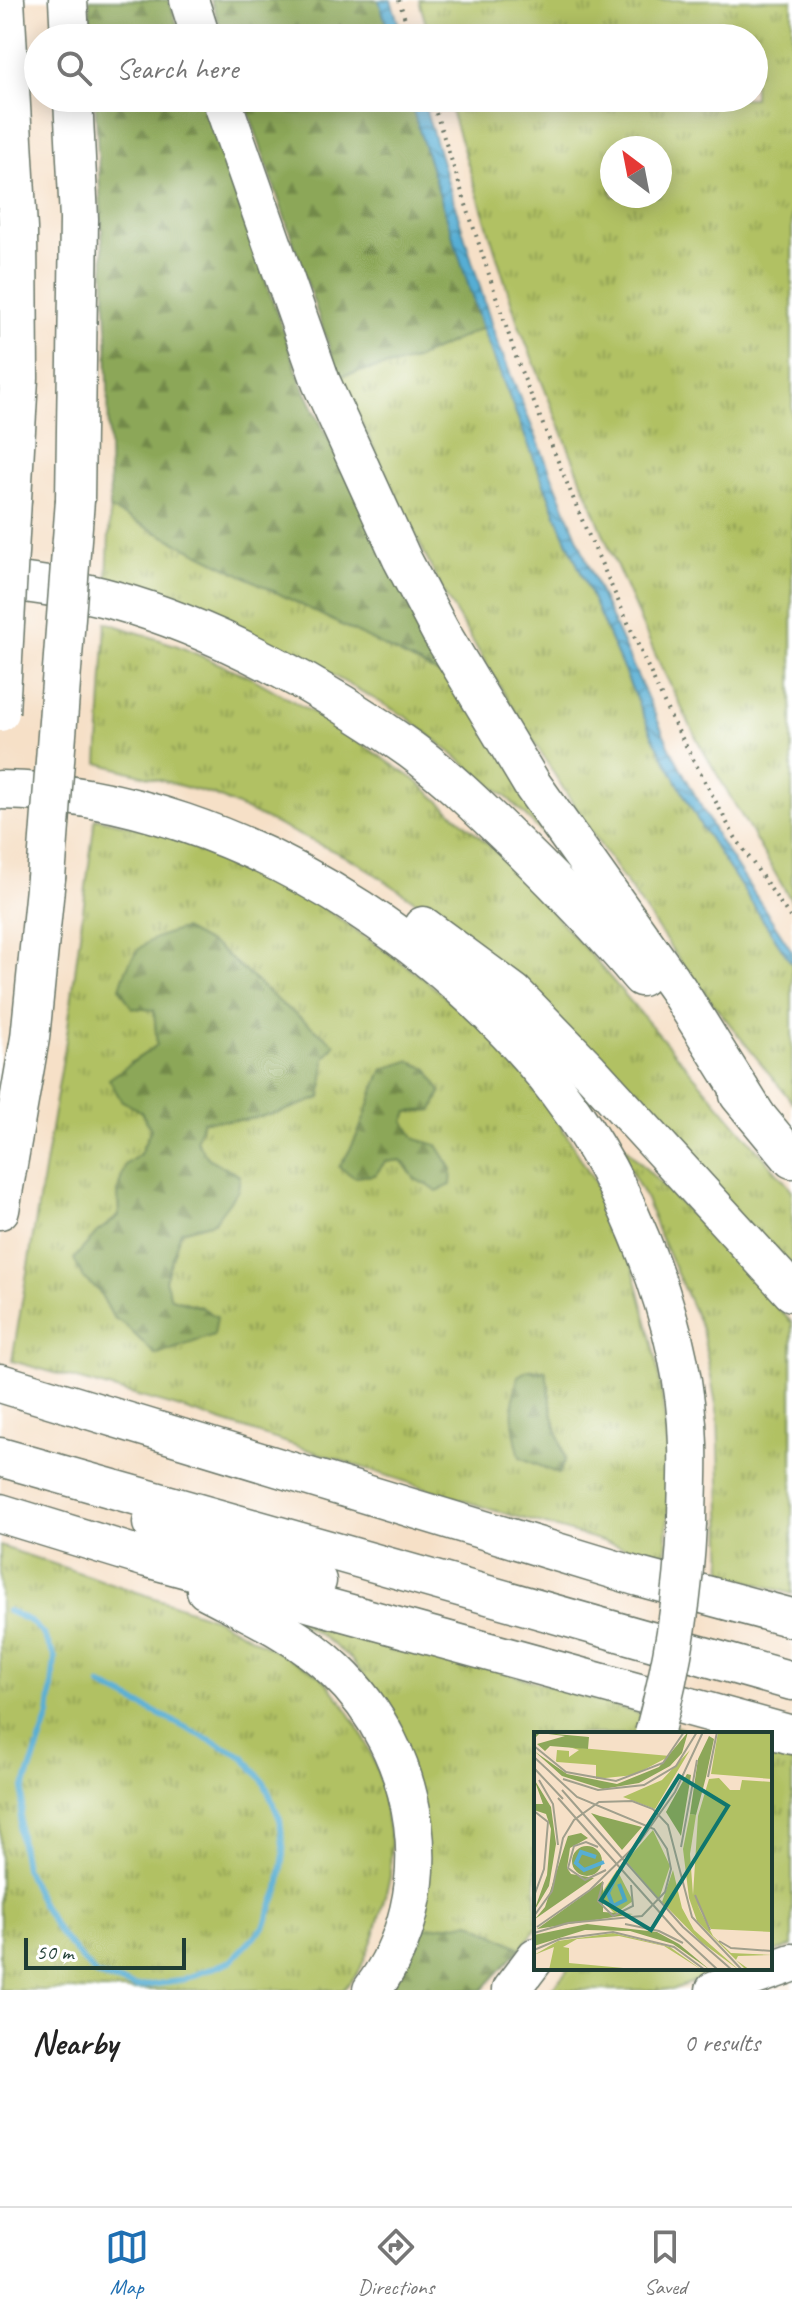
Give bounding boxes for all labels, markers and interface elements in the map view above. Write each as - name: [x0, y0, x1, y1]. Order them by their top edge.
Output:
- search box: [24, 24, 768, 112]
- icon: search: [52, 46, 96, 90]
- text: Search here: [116, 49, 238, 87]
- north arrow: [600, 136, 672, 208]
- inset map: [534, 1732, 772, 1970]
- scale bar: [24, 1934, 186, 1970]
- text: 50 m: [36, 1938, 73, 1966]
- text: Nearby: [32, 2021, 118, 2064]
- text: 0 results: [684, 2026, 760, 2059]
- tab: Map: [105, 2225, 149, 2301]
- tab: Directions: [358, 2225, 434, 2301]
- tab: Saved: [643, 2225, 687, 2301]

